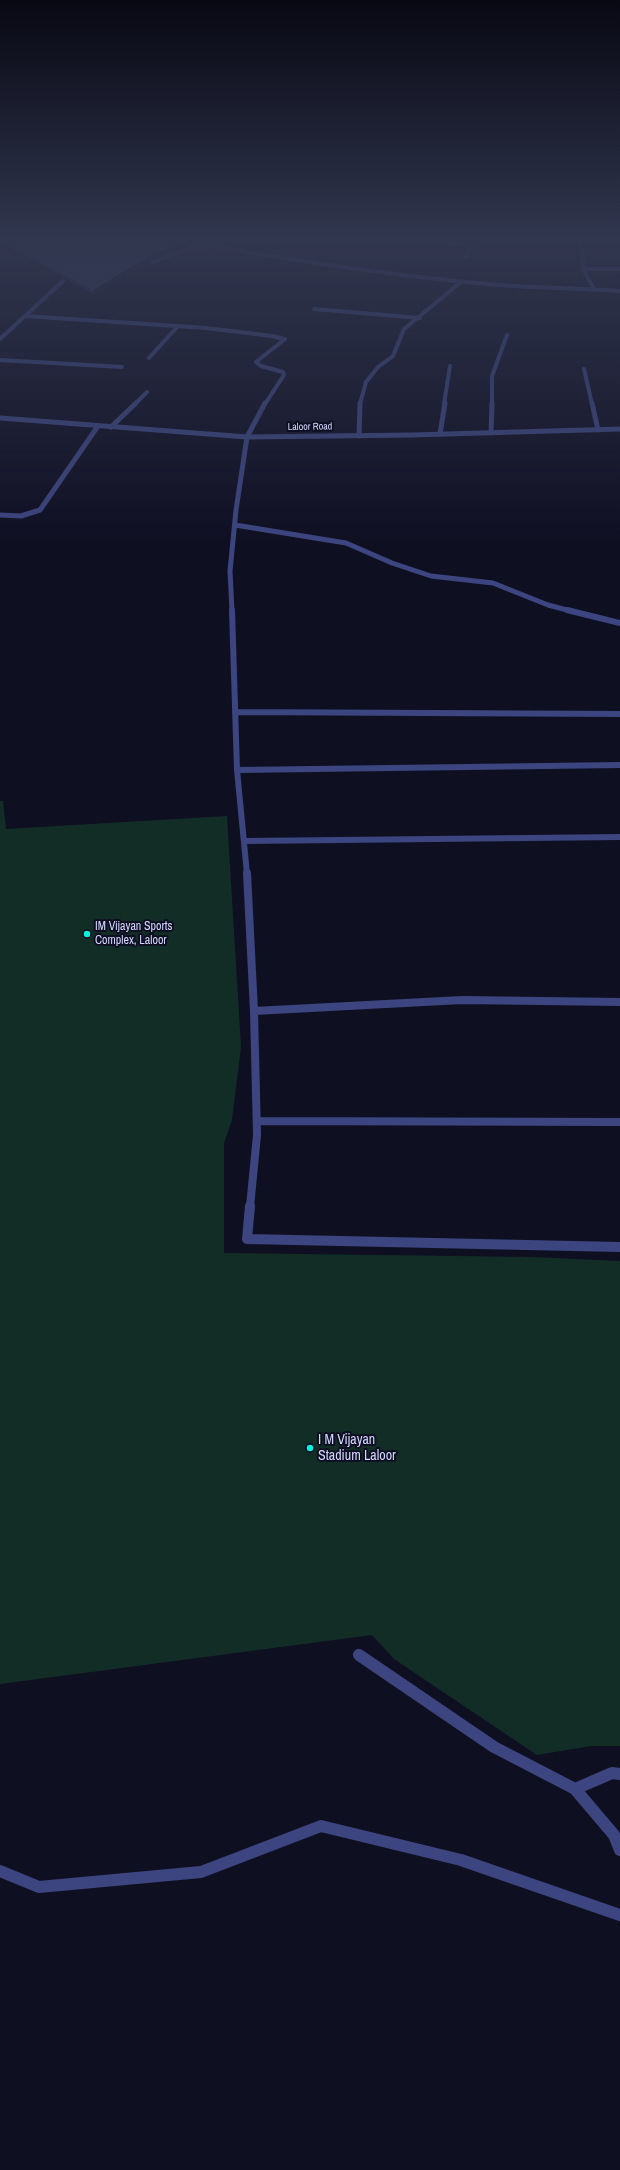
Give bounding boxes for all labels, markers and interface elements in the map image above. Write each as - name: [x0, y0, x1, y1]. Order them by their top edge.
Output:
- street label: Laloor Road: [288, 421, 332, 433]
- place label: IM Vijayan Sports Complex, Laloor: [95, 920, 172, 948]
- marker: IM Vijayan Sports Complex, Laloor: [82, 929, 92, 939]
- place label: I M Vijayan Stadium Laloor: [318, 1432, 396, 1464]
- marker: I M Vijayan Stadium Laloor: [305, 1443, 315, 1453]

